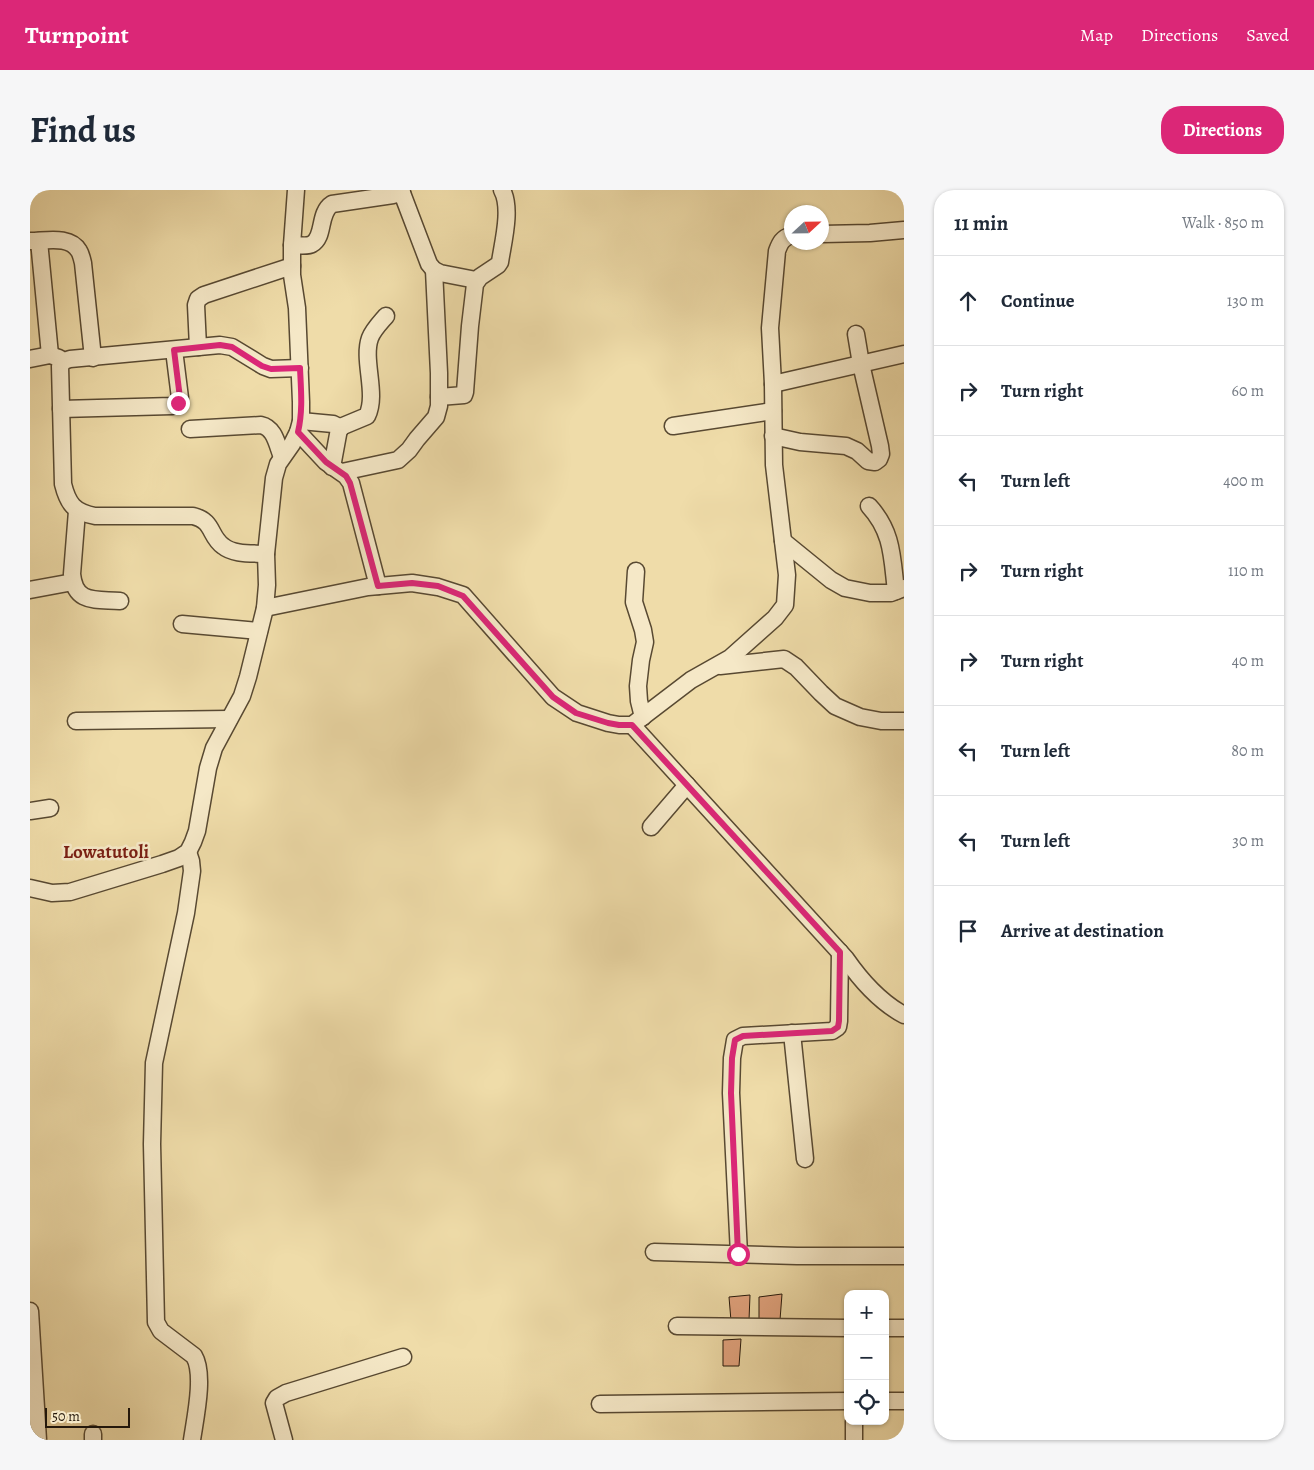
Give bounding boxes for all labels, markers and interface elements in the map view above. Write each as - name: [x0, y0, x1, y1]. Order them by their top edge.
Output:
- text: Turnpoint: [25, 19, 129, 51]
- text: Map: [1080, 23, 1113, 47]
- text: Directions: [1141, 23, 1218, 47]
- text: Saved: [1246, 23, 1289, 47]
- text: Find us: [30, 106, 136, 154]
- button: Directions: [1161, 106, 1284, 154]
- north arrow: [784, 205, 829, 250]
- text: 11 min: [954, 209, 1008, 237]
- text: Walk · 850 m: [1182, 212, 1264, 234]
- icon: ahead: [954, 287, 982, 315]
- text: Continue: [1001, 288, 1075, 314]
- text: 130 m: [1227, 290, 1264, 312]
- icon: right: [954, 377, 982, 405]
- text: Turn right: [1001, 378, 1083, 404]
- text: 60 m: [1232, 380, 1264, 402]
- route end: [167, 392, 190, 415]
- icon: left: [954, 467, 982, 495]
- text: Turn left: [1001, 468, 1070, 494]
- text: 400 m: [1223, 470, 1264, 492]
- icon: right: [954, 557, 982, 585]
- text: Turn right: [1001, 558, 1083, 584]
- text: 110 m: [1228, 560, 1264, 582]
- icon: right: [954, 647, 982, 675]
- text: Turn right: [1001, 648, 1083, 674]
- text: 40 m: [1232, 650, 1264, 672]
- icon: left: [954, 737, 982, 765]
- text: Turn left: [1001, 738, 1070, 764]
- text: 80 m: [1231, 740, 1264, 762]
- icon: left: [954, 827, 982, 855]
- text: Turn left: [1001, 828, 1070, 854]
- text: 30 m: [1232, 830, 1264, 852]
- district label: Lowatutoli: [63, 839, 149, 865]
- icon: arrive: [954, 917, 982, 945]
- text: Arrive at destination: [1001, 918, 1164, 944]
- route start: [727, 1243, 750, 1266]
- map controls: [844, 1290, 889, 1425]
- button: +: [844, 1290, 889, 1335]
- button: −: [844, 1335, 889, 1380]
- button: locate: [844, 1380, 889, 1425]
- scale bar: [45, 1405, 130, 1428]
- text: 50 m: [52, 1407, 80, 1426]

